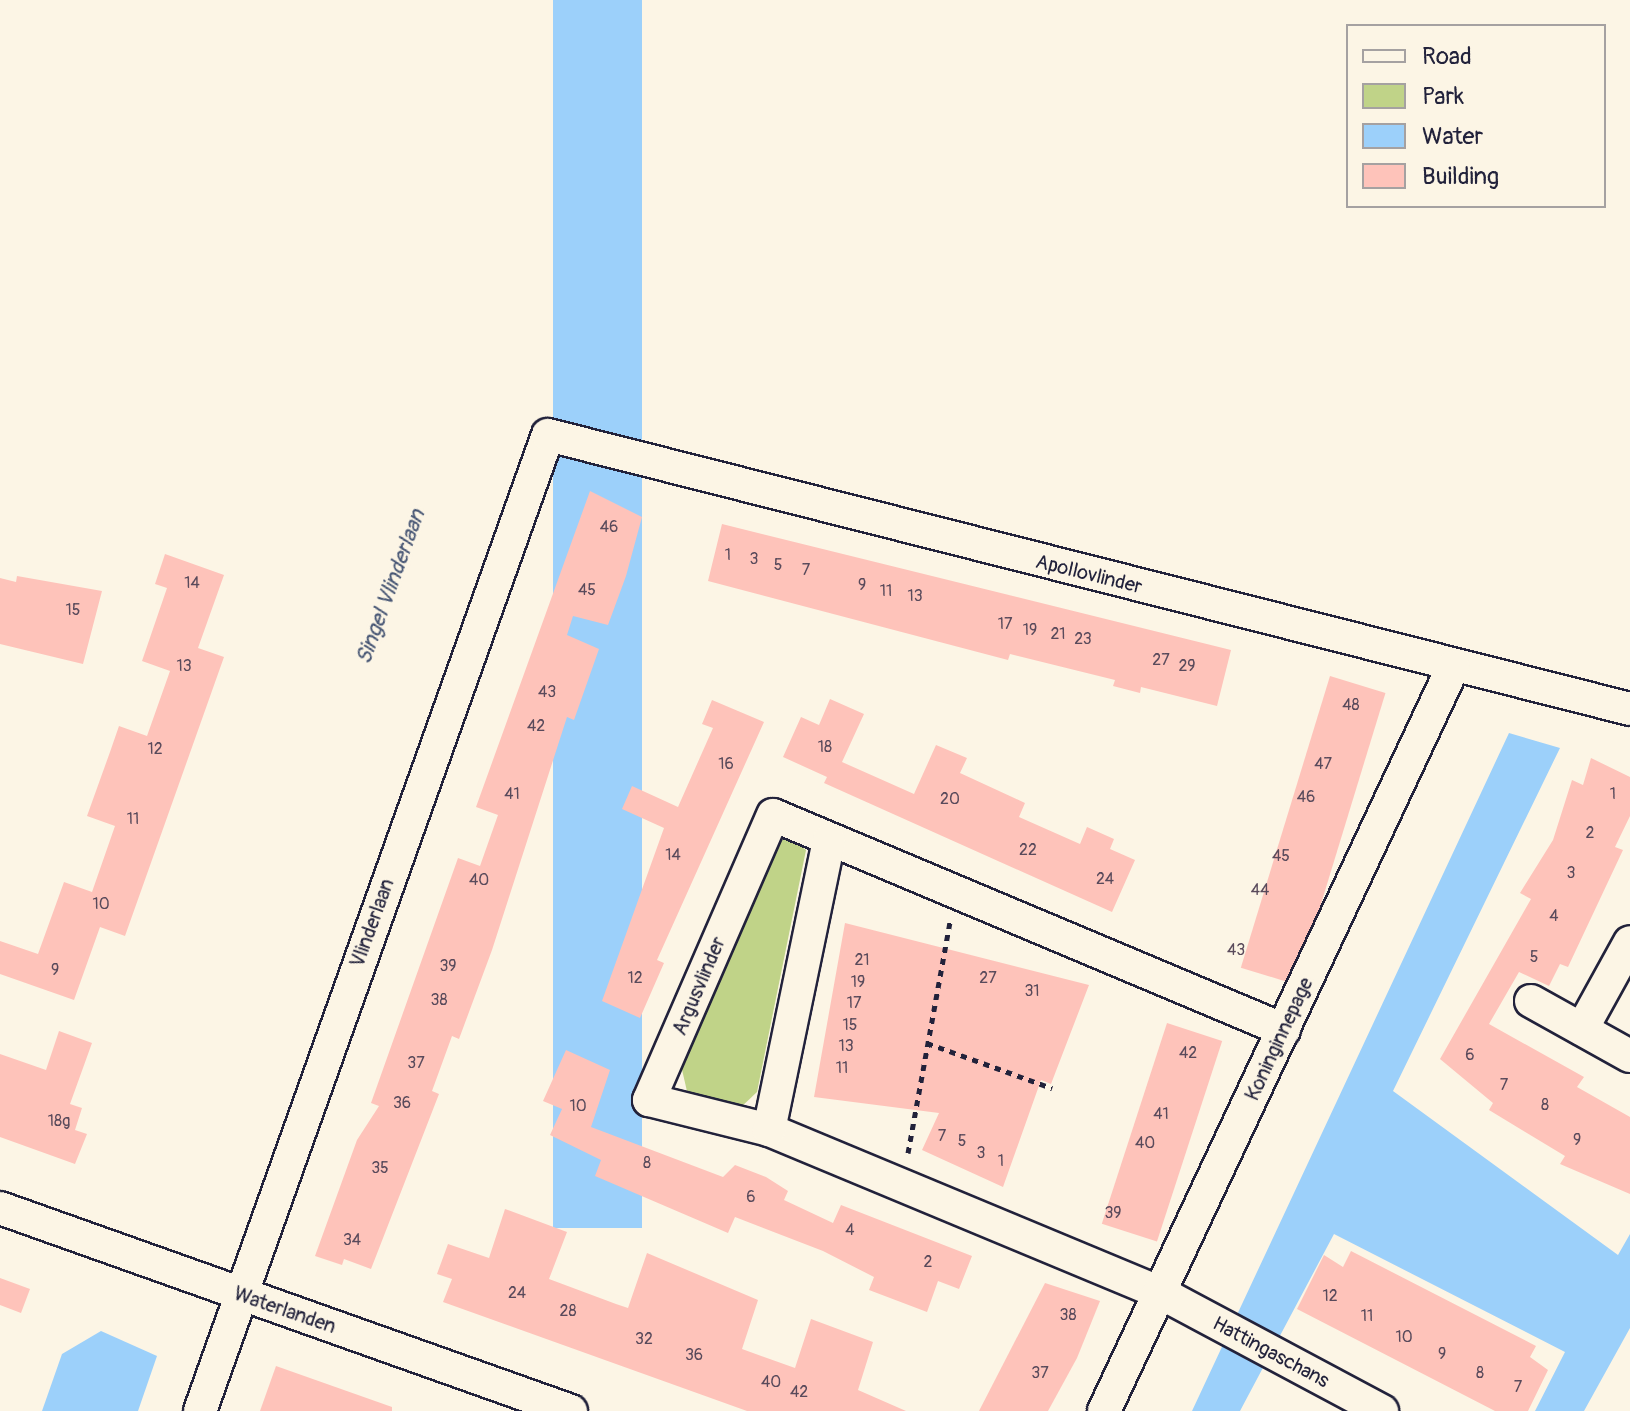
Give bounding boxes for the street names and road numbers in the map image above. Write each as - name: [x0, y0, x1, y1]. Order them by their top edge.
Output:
- street label: Apollovlinder: [1033, 549, 1145, 599]
- street label: Vlinderlaan: [345, 875, 399, 971]
- street label: Argusvlinder: [668, 933, 730, 1039]
- street label: Koninginnepage: [1240, 974, 1318, 1104]
- street label: Waterlanden: [231, 1281, 339, 1339]
- street label: Hattingaschans: [1209, 1311, 1333, 1393]

